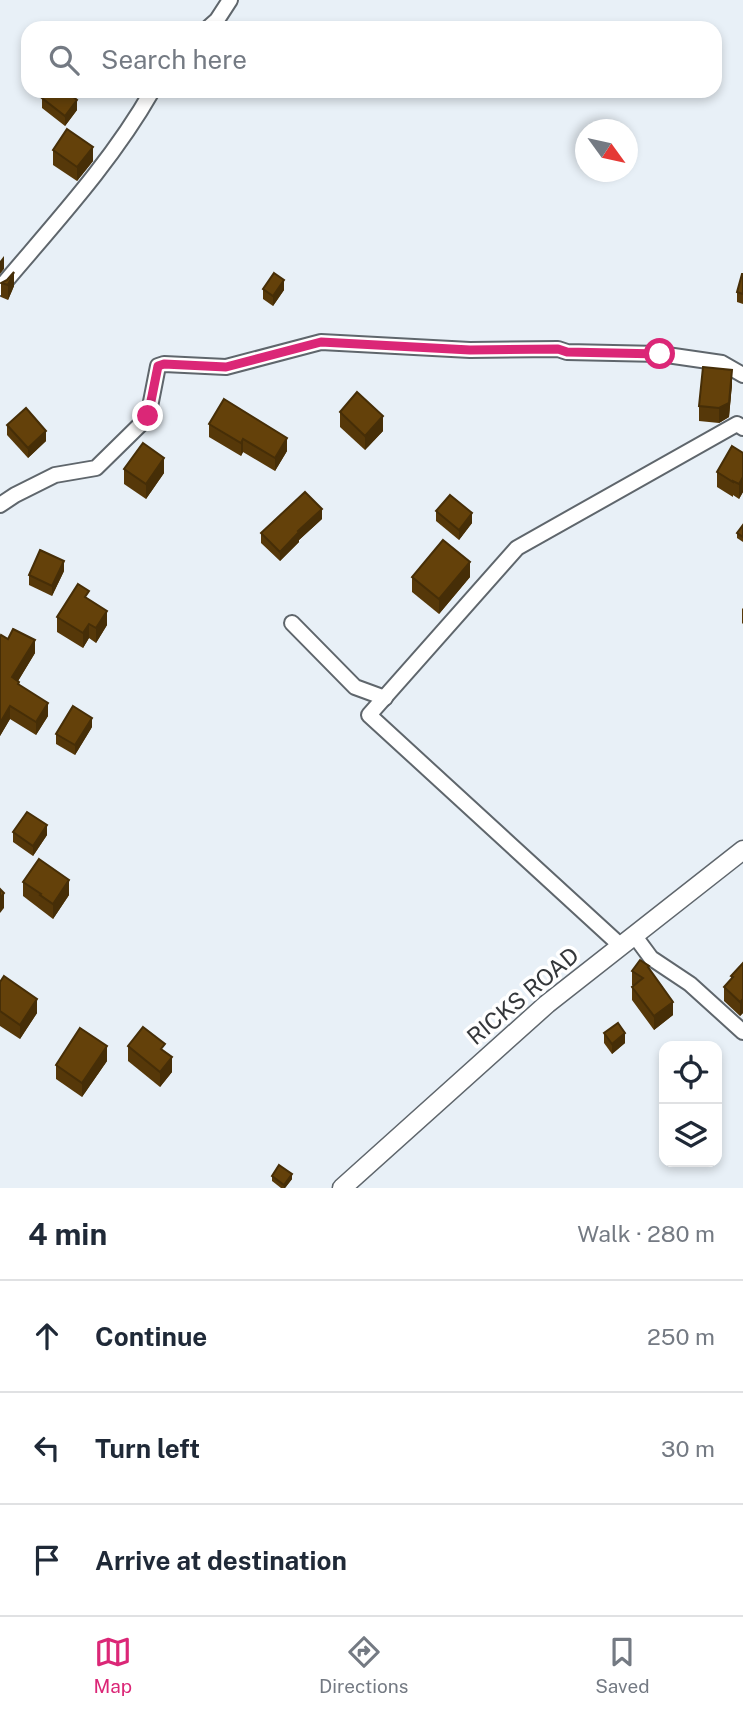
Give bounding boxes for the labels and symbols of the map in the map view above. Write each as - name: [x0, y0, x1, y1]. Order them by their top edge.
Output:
- north arrow: [575, 119, 638, 182]
- route start: [644, 338, 675, 369]
- route end: [132, 400, 163, 431]
- street label: RICKS ROAD: [461, 941, 584, 1050]

